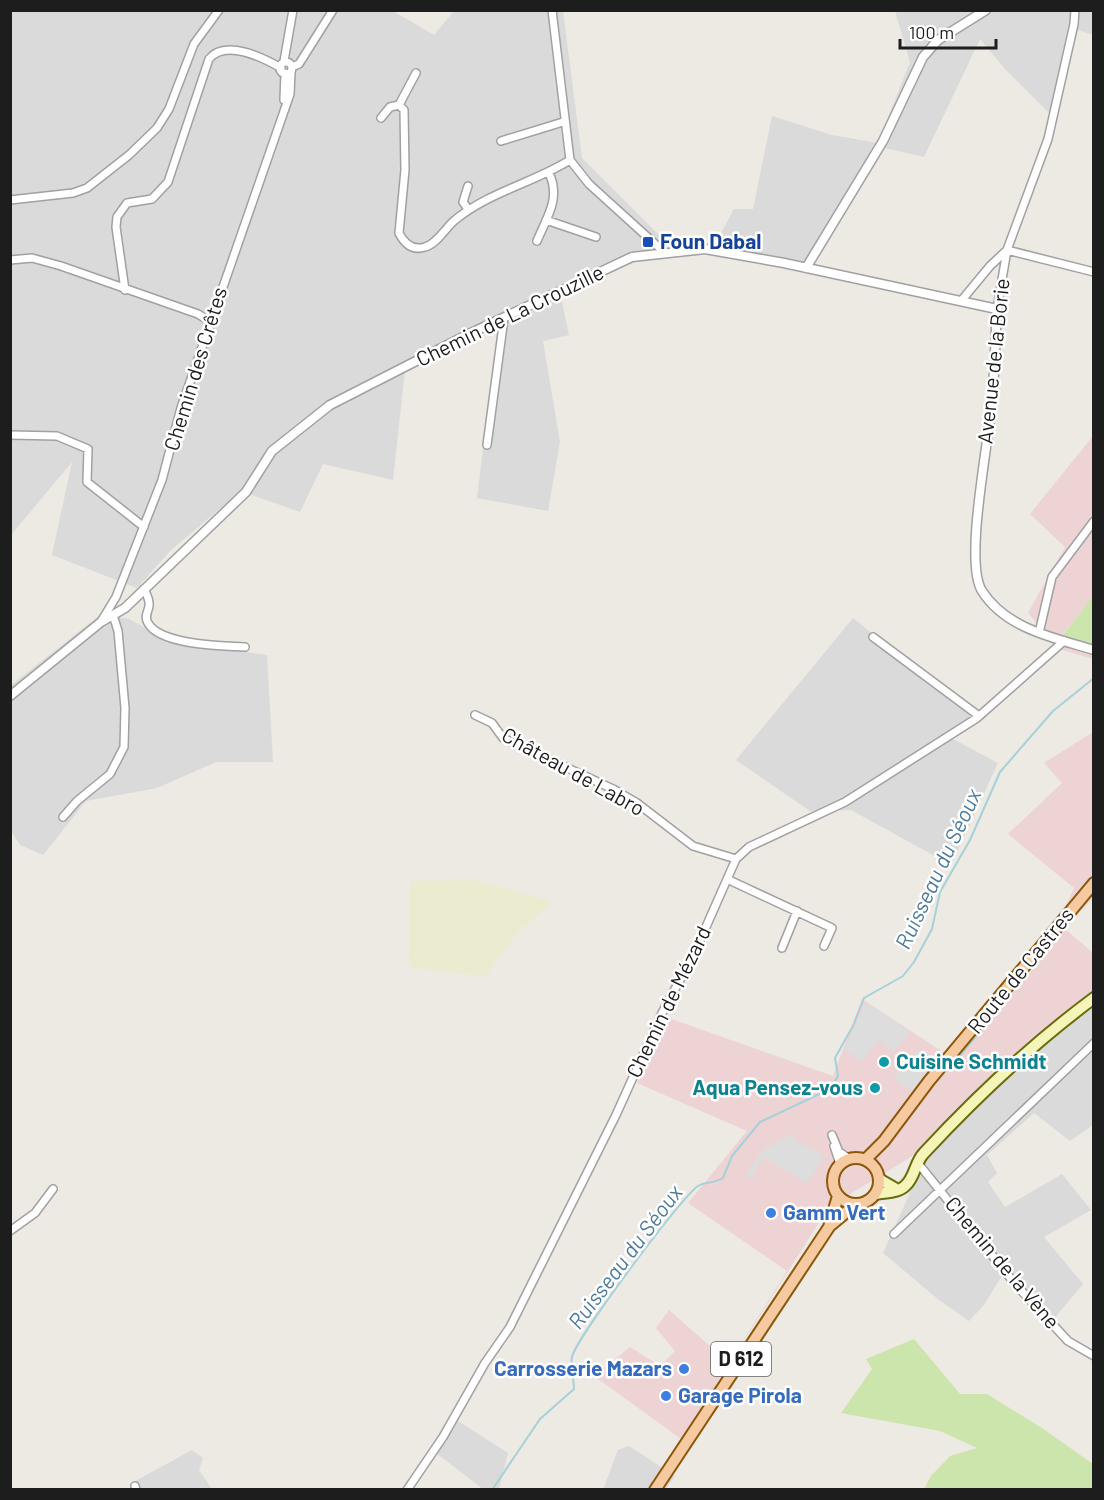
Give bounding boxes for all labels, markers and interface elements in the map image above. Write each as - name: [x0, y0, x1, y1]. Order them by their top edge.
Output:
- scale bar: [900, 12, 996, 50]
- text: 100 m: [909, 21, 954, 43]
- place label: Foun Dabal: [660, 228, 761, 253]
- marker: Foun Dabal: [641, 235, 655, 249]
- street label: Chemin de La Crouzille: [411, 258, 607, 371]
- street label: Avenue de la Borie: [971, 277, 1014, 445]
- street label: Chemin des Crêtes: [158, 284, 231, 453]
- street label: Château de Labro: [498, 721, 649, 820]
- water label: Ruisseau du Séoux: [889, 784, 986, 953]
- street label: Route de Castres: [961, 902, 1078, 1038]
- street label: Chemin de Mézard: [620, 921, 715, 1081]
- place label: Cuisine Schmidt: [896, 1048, 1047, 1073]
- marker: Cuisine Schmidt: [877, 1055, 891, 1069]
- place label: Aqua Pensez-vous: [692, 1074, 863, 1099]
- marker: Aqua Pensez-vous: [868, 1081, 882, 1095]
- water label: Ruisseau du Séoux: [562, 1179, 687, 1333]
- street label: Chemin de la Vène: [941, 1191, 1066, 1333]
- place label: Gamm Vert: [783, 1199, 886, 1224]
- marker: Gamm Vert: [764, 1206, 778, 1220]
- road number: D 612: [711, 1342, 771, 1376]
- place label: Carrosserie Mazars: [494, 1355, 672, 1380]
- marker: Carrosserie Mazars: [677, 1362, 691, 1376]
- place label: Garage Pirola: [678, 1382, 802, 1407]
- marker: Garage Pirola: [659, 1389, 673, 1403]

